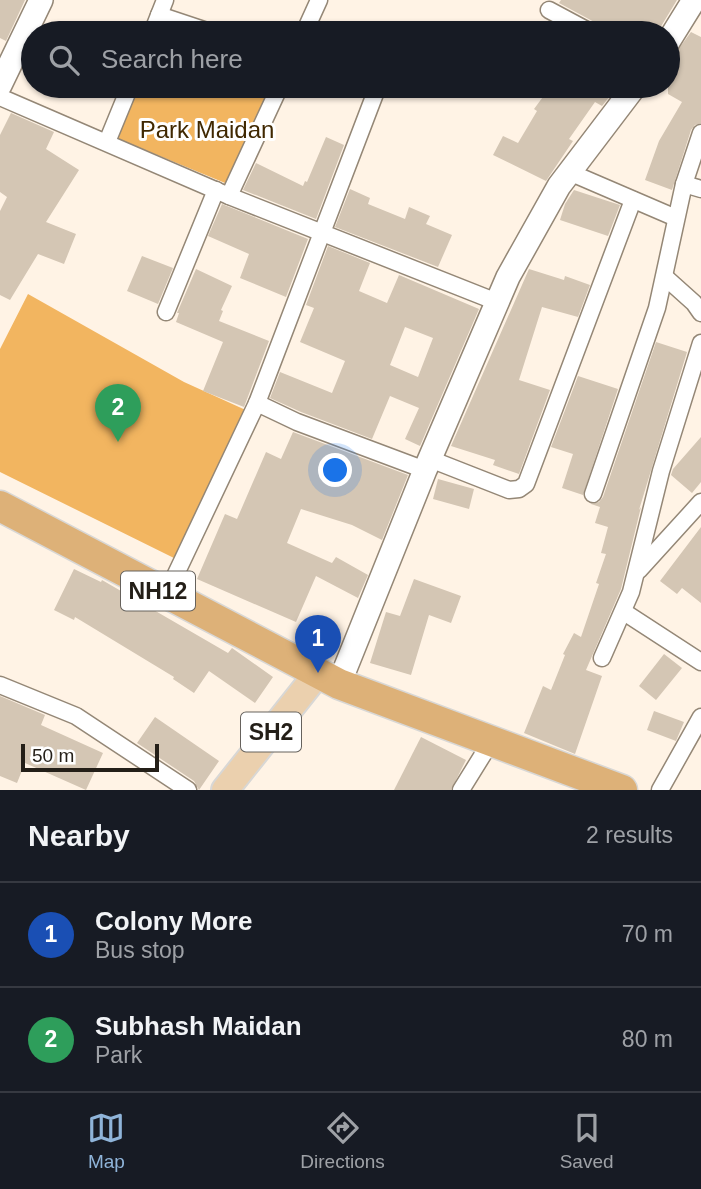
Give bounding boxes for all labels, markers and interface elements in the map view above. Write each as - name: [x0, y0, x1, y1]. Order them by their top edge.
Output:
- search box: [21, 21, 680, 98]
- icon: search: [45, 41, 83, 79]
- text: Search here: [101, 44, 243, 74]
- park label: Park Maidan: [140, 116, 274, 143]
- pin: 2: [95, 384, 141, 442]
- your location: [318, 453, 352, 487]
- road number: NH12: [121, 572, 195, 610]
- pin: 1: [295, 615, 341, 673]
- road number: SH2: [241, 712, 301, 752]
- scale bar: [21, 741, 159, 773]
- text: 50 m: [32, 745, 74, 766]
- text: Nearby: [28, 819, 130, 852]
- text: 2 results: [586, 822, 673, 848]
- text: Colony More: [95, 906, 252, 936]
- text: 1: [45, 921, 57, 947]
- text: 70 m: [622, 921, 673, 947]
- text: Bus stop: [95, 937, 185, 963]
- text: Subhash Maidan: [95, 1011, 302, 1041]
- text: 2: [45, 1026, 57, 1052]
- text: 80 m: [622, 1026, 673, 1052]
- text: Park: [95, 1042, 142, 1068]
- tab: Map: [87, 1109, 125, 1173]
- tab: Directions: [300, 1109, 385, 1173]
- tab: Saved: [560, 1109, 614, 1173]

